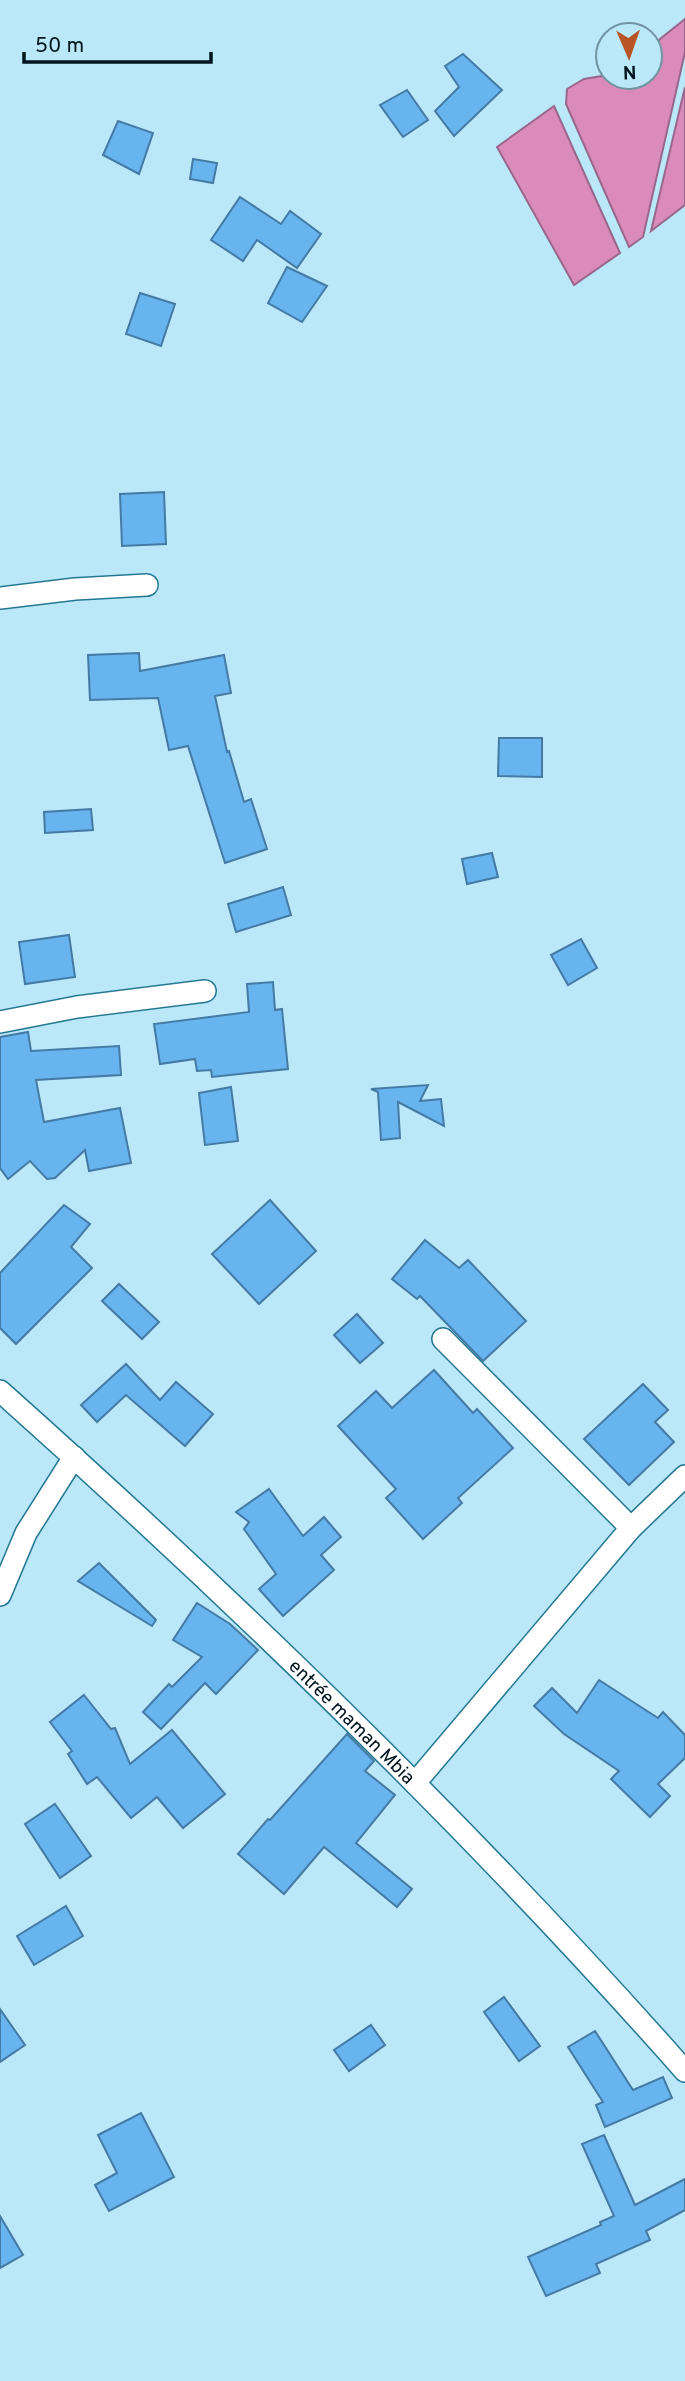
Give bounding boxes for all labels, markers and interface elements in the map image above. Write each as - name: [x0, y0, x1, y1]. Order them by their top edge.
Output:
- scale bar: [24, 21, 212, 65]
- north arrow: [594, 21, 664, 91]
- text: 50 m: [35, 33, 84, 60]
- text: N: [622, 59, 637, 83]
- street label: entrée maman Mbia: [283, 1655, 419, 1790]

